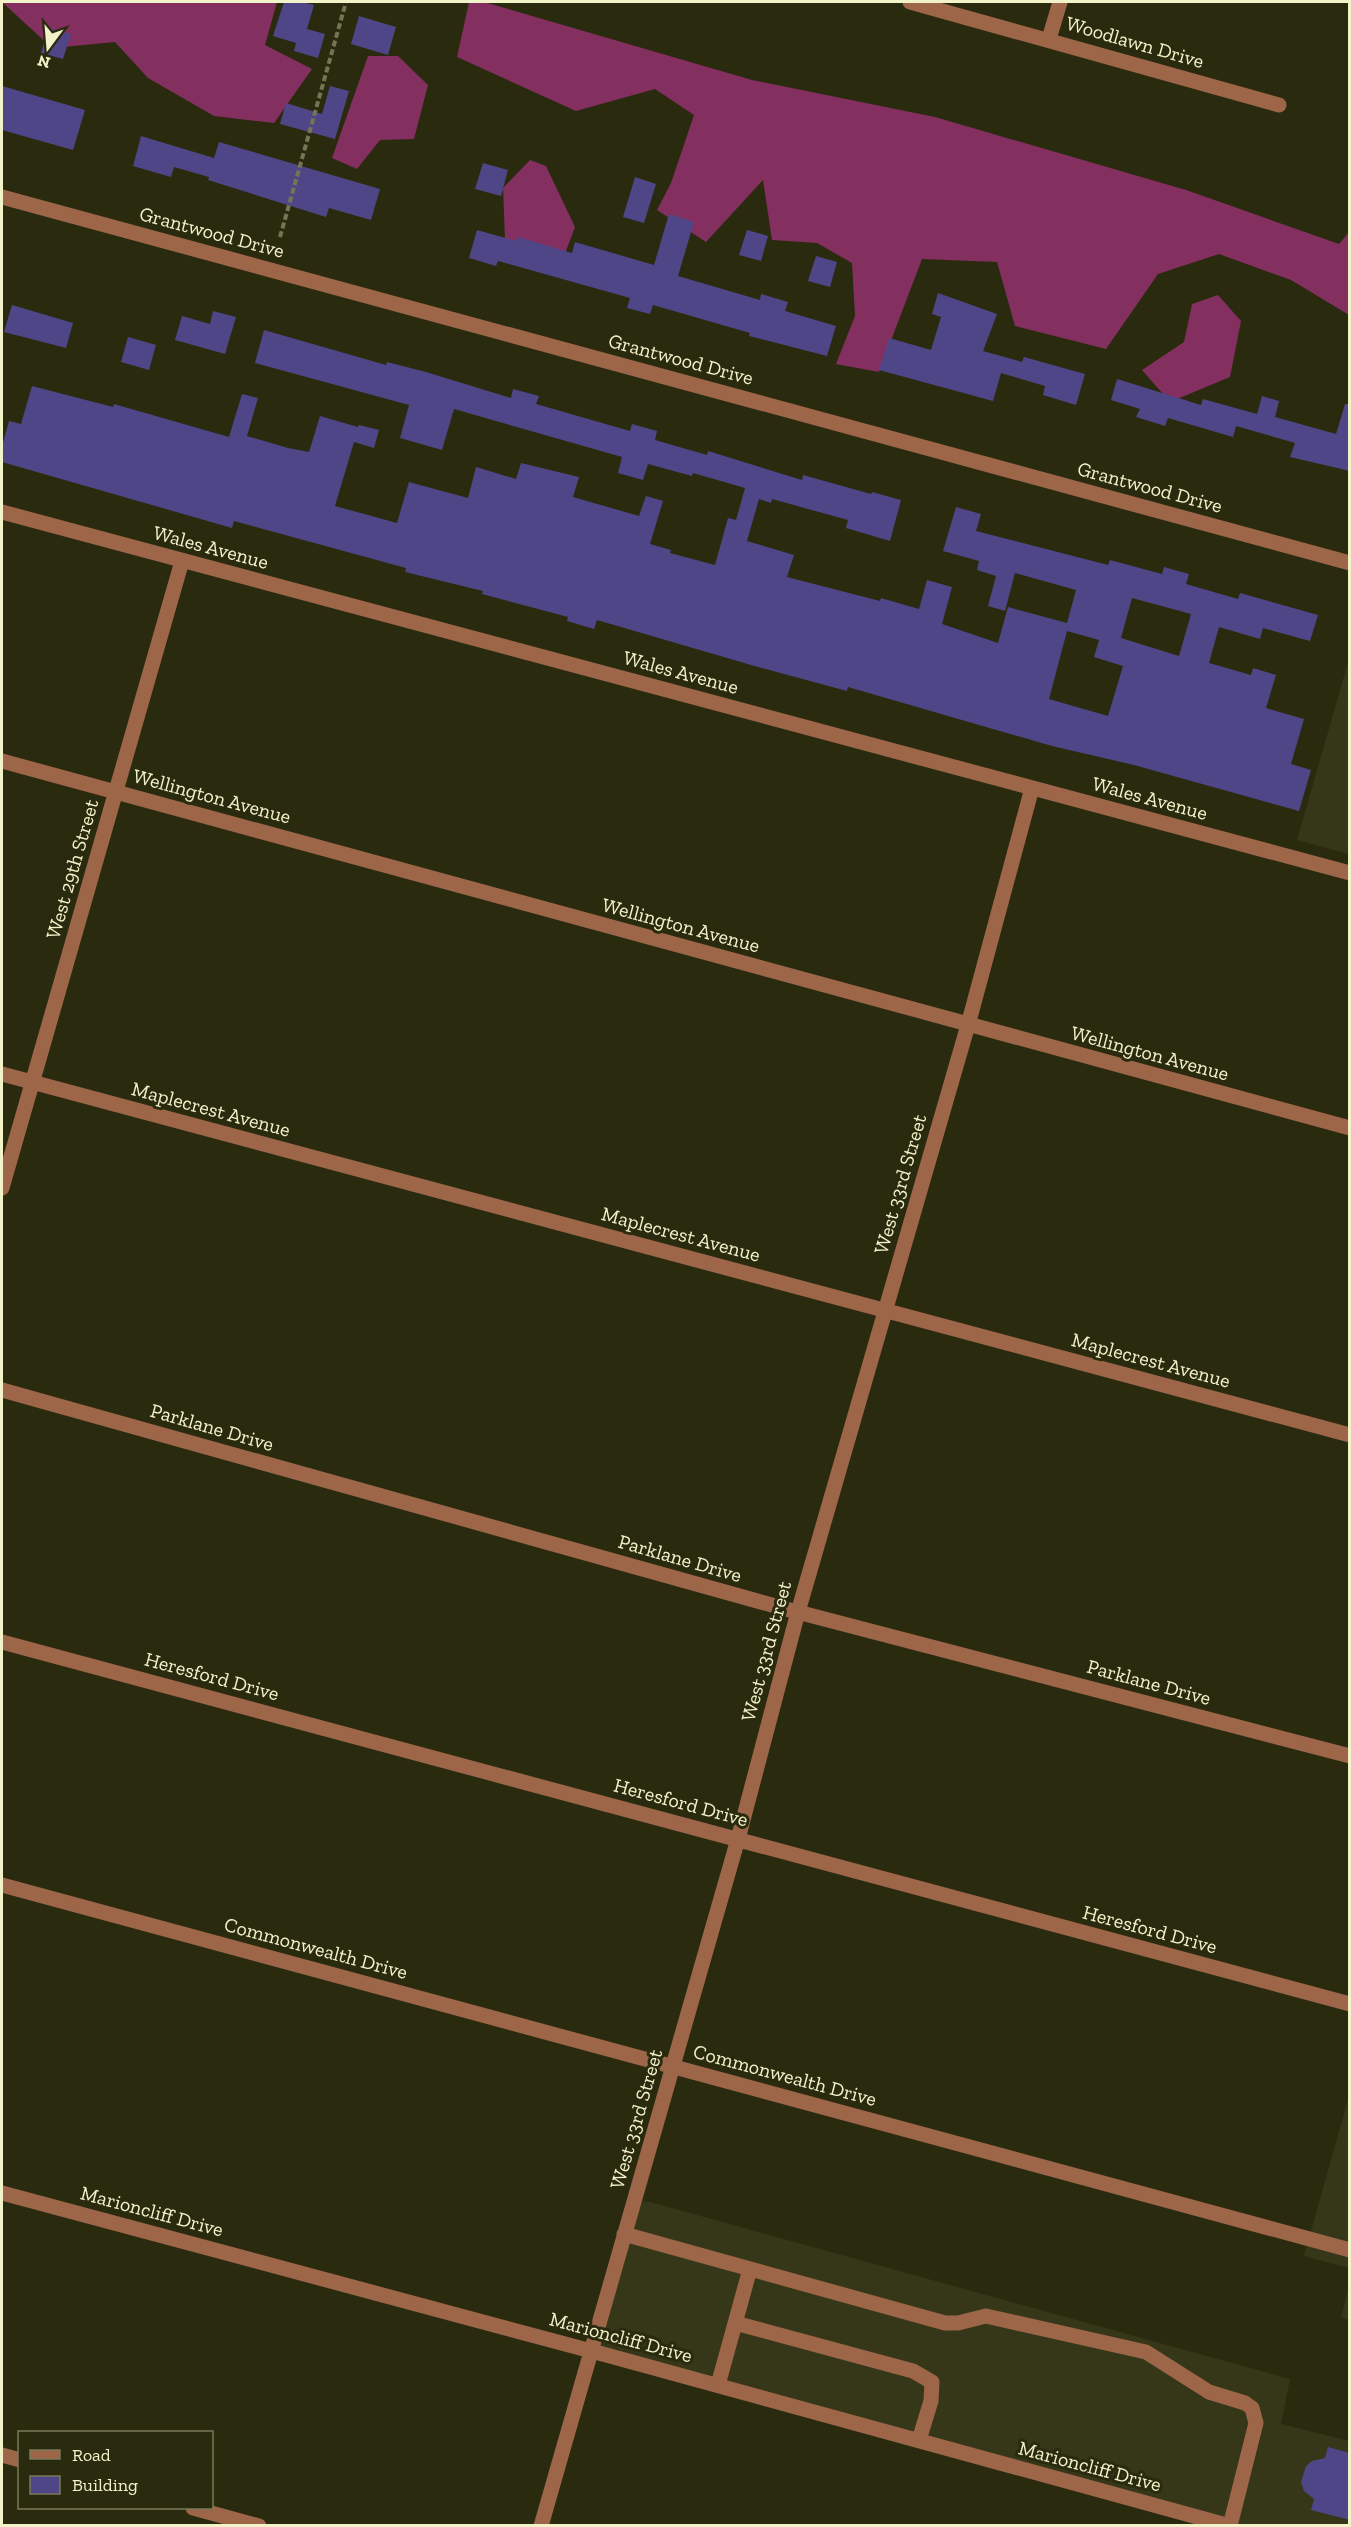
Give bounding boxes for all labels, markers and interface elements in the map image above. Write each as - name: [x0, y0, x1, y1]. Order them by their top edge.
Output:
- street label: Woodlawn Drive: [1063, 11, 1207, 73]
- north arrow: [18, 18, 78, 78]
- text: N: [36, 51, 52, 73]
- street label: Grantwood Drive: [137, 201, 287, 263]
- street label: Grantwood Drive: [606, 328, 756, 390]
- street label: Grantwood Drive: [1075, 456, 1225, 518]
- street label: Wales Avenue: [151, 520, 271, 574]
- street label: Wales Avenue: [621, 645, 741, 699]
- street label: Wellington Avenue: [131, 763, 293, 829]
- street label: Wales Avenue: [1090, 771, 1210, 825]
- street label: West 29th Street: [41, 796, 104, 942]
- street label: Wellington Avenue: [600, 892, 762, 958]
- street label: Wellington Avenue: [1069, 1020, 1231, 1086]
- street label: Maplecrest Avenue: [129, 1076, 293, 1142]
- street label: West 33rd Street: [869, 1111, 932, 1257]
- street label: Maplecrest Avenue: [599, 1201, 763, 1267]
- street label: Maplecrest Avenue: [1069, 1327, 1233, 1393]
- street label: Parklane Drive: [148, 1398, 276, 1456]
- street label: Parklane Drive: [616, 1529, 744, 1587]
- street label: West 33rd Street: [736, 1578, 796, 1724]
- street label: Heresford Drive: [142, 1647, 282, 1705]
- street label: Parklane Drive: [1084, 1654, 1214, 1710]
- street label: Heresford Drive: [611, 1773, 751, 1831]
- street label: Heresford Drive: [1080, 1900, 1220, 1958]
- street label: Commonwealth Drive: [222, 1912, 410, 1984]
- street label: Commonwealth Drive: [691, 2039, 879, 2111]
- street label: West 33rd Street: [605, 2046, 668, 2192]
- street label: Marioncliff Drive: [78, 2180, 226, 2242]
- street label: Marioncliff Drive: [547, 2306, 695, 2368]
- legend: [18, 2431, 213, 2509]
- street label: Marioncliff Drive: [1016, 2435, 1164, 2497]
- text: Road: [72, 2444, 111, 2466]
- text: Building: [72, 2474, 138, 2496]

